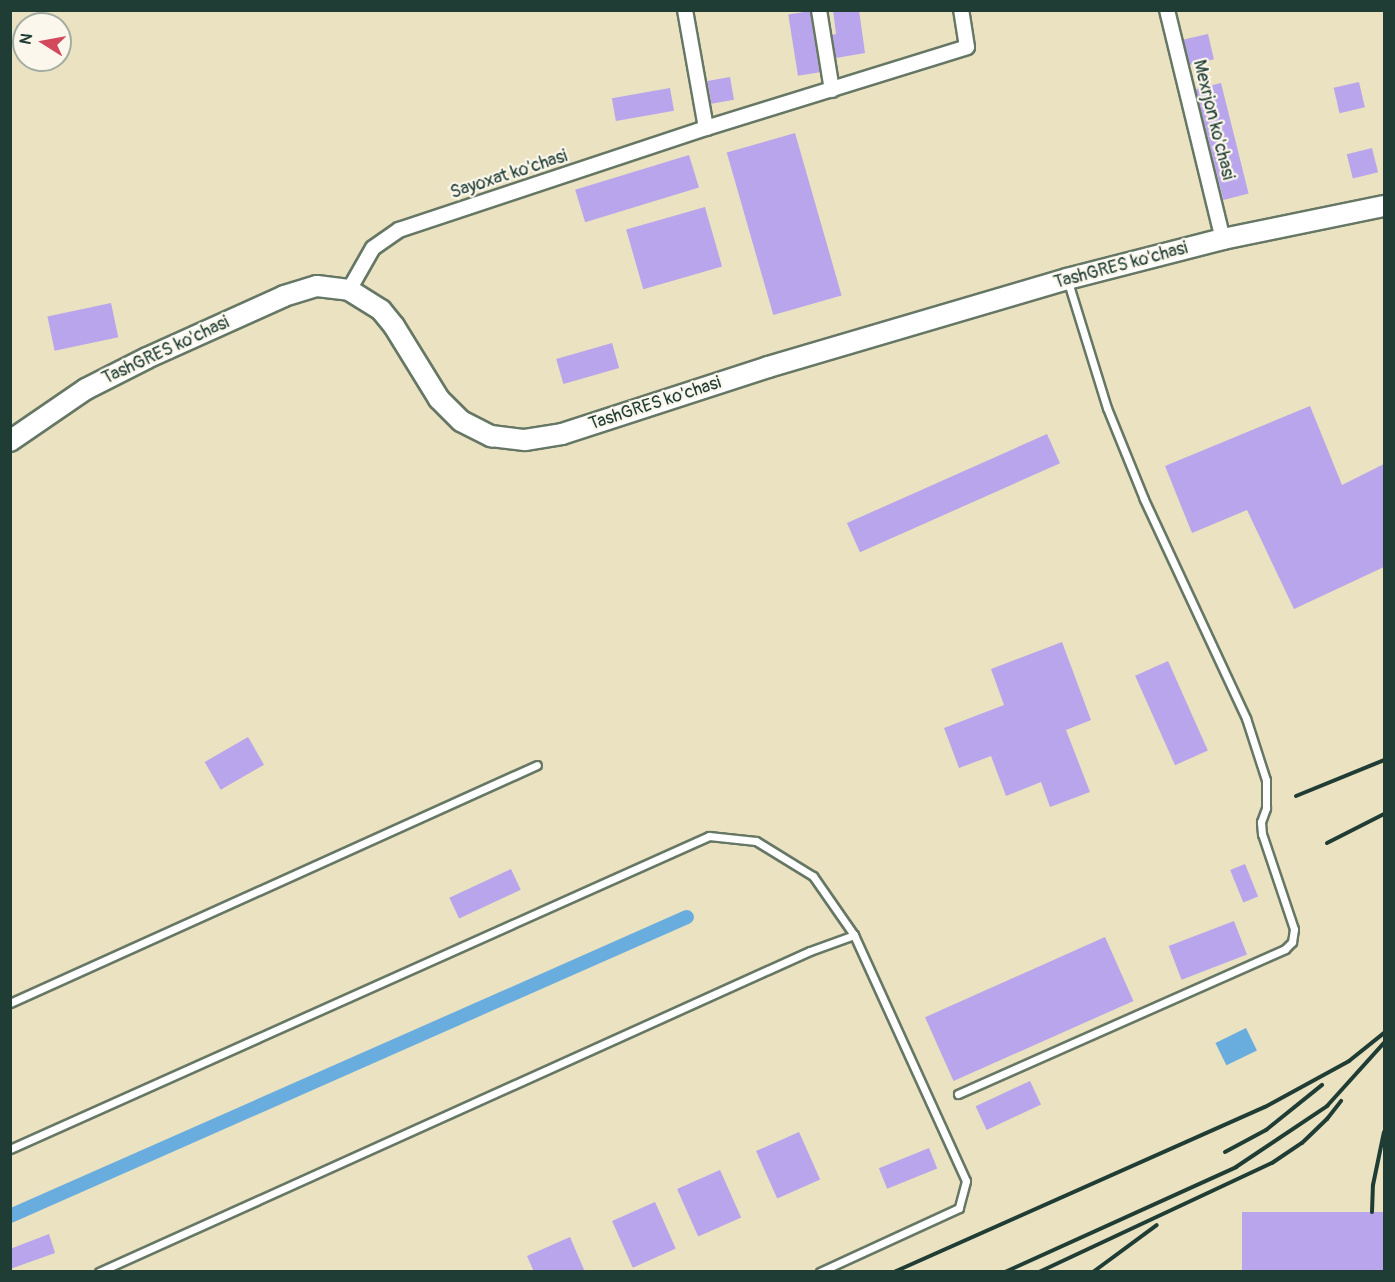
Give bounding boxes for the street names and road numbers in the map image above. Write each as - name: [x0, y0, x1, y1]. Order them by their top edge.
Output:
- street label: Mexrjon ko'chasi: [1188, 58, 1238, 182]
- street label: Sayoxat ko'chasi: [448, 146, 570, 204]
- street label: TashGRES ko'chasi: [1052, 238, 1190, 294]
- street label: TashGRES ko'chasi: [99, 312, 233, 390]
- street label: TashGRES ko'chasi: [586, 372, 724, 436]

